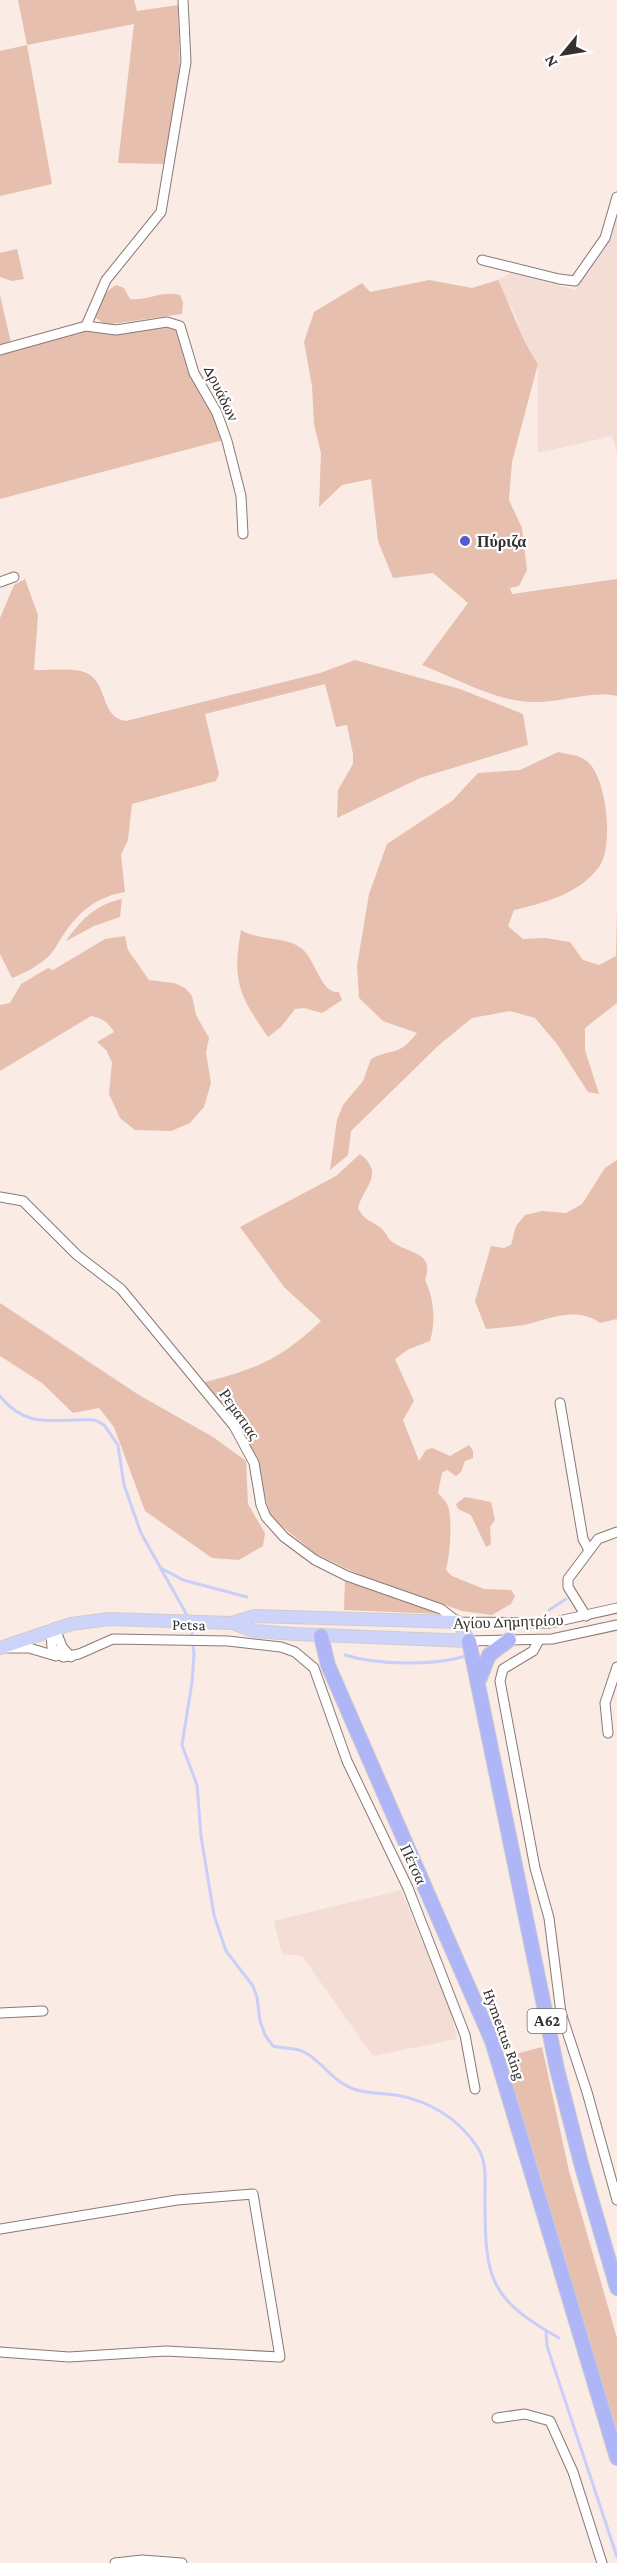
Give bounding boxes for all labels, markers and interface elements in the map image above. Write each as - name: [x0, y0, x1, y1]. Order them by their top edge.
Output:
- north arrow: [533, 24, 593, 84]
- text: N: [540, 52, 561, 70]
- street label: Δρυάδων: [200, 363, 242, 424]
- place label: Πύριζα: [477, 533, 526, 551]
- marker: Πύριζα: [458, 534, 472, 548]
- street label: Ρεματιας: [215, 1386, 264, 1444]
- street label: Αγίου Δημητρίου: [452, 1611, 564, 1633]
- street label: Petsa: [172, 1616, 207, 1633]
- street label: Πέτσα: [397, 1842, 430, 1887]
- street label: Hymettus Ring: [479, 1986, 529, 2083]
- road number: Α62: [528, 2009, 566, 2033]

